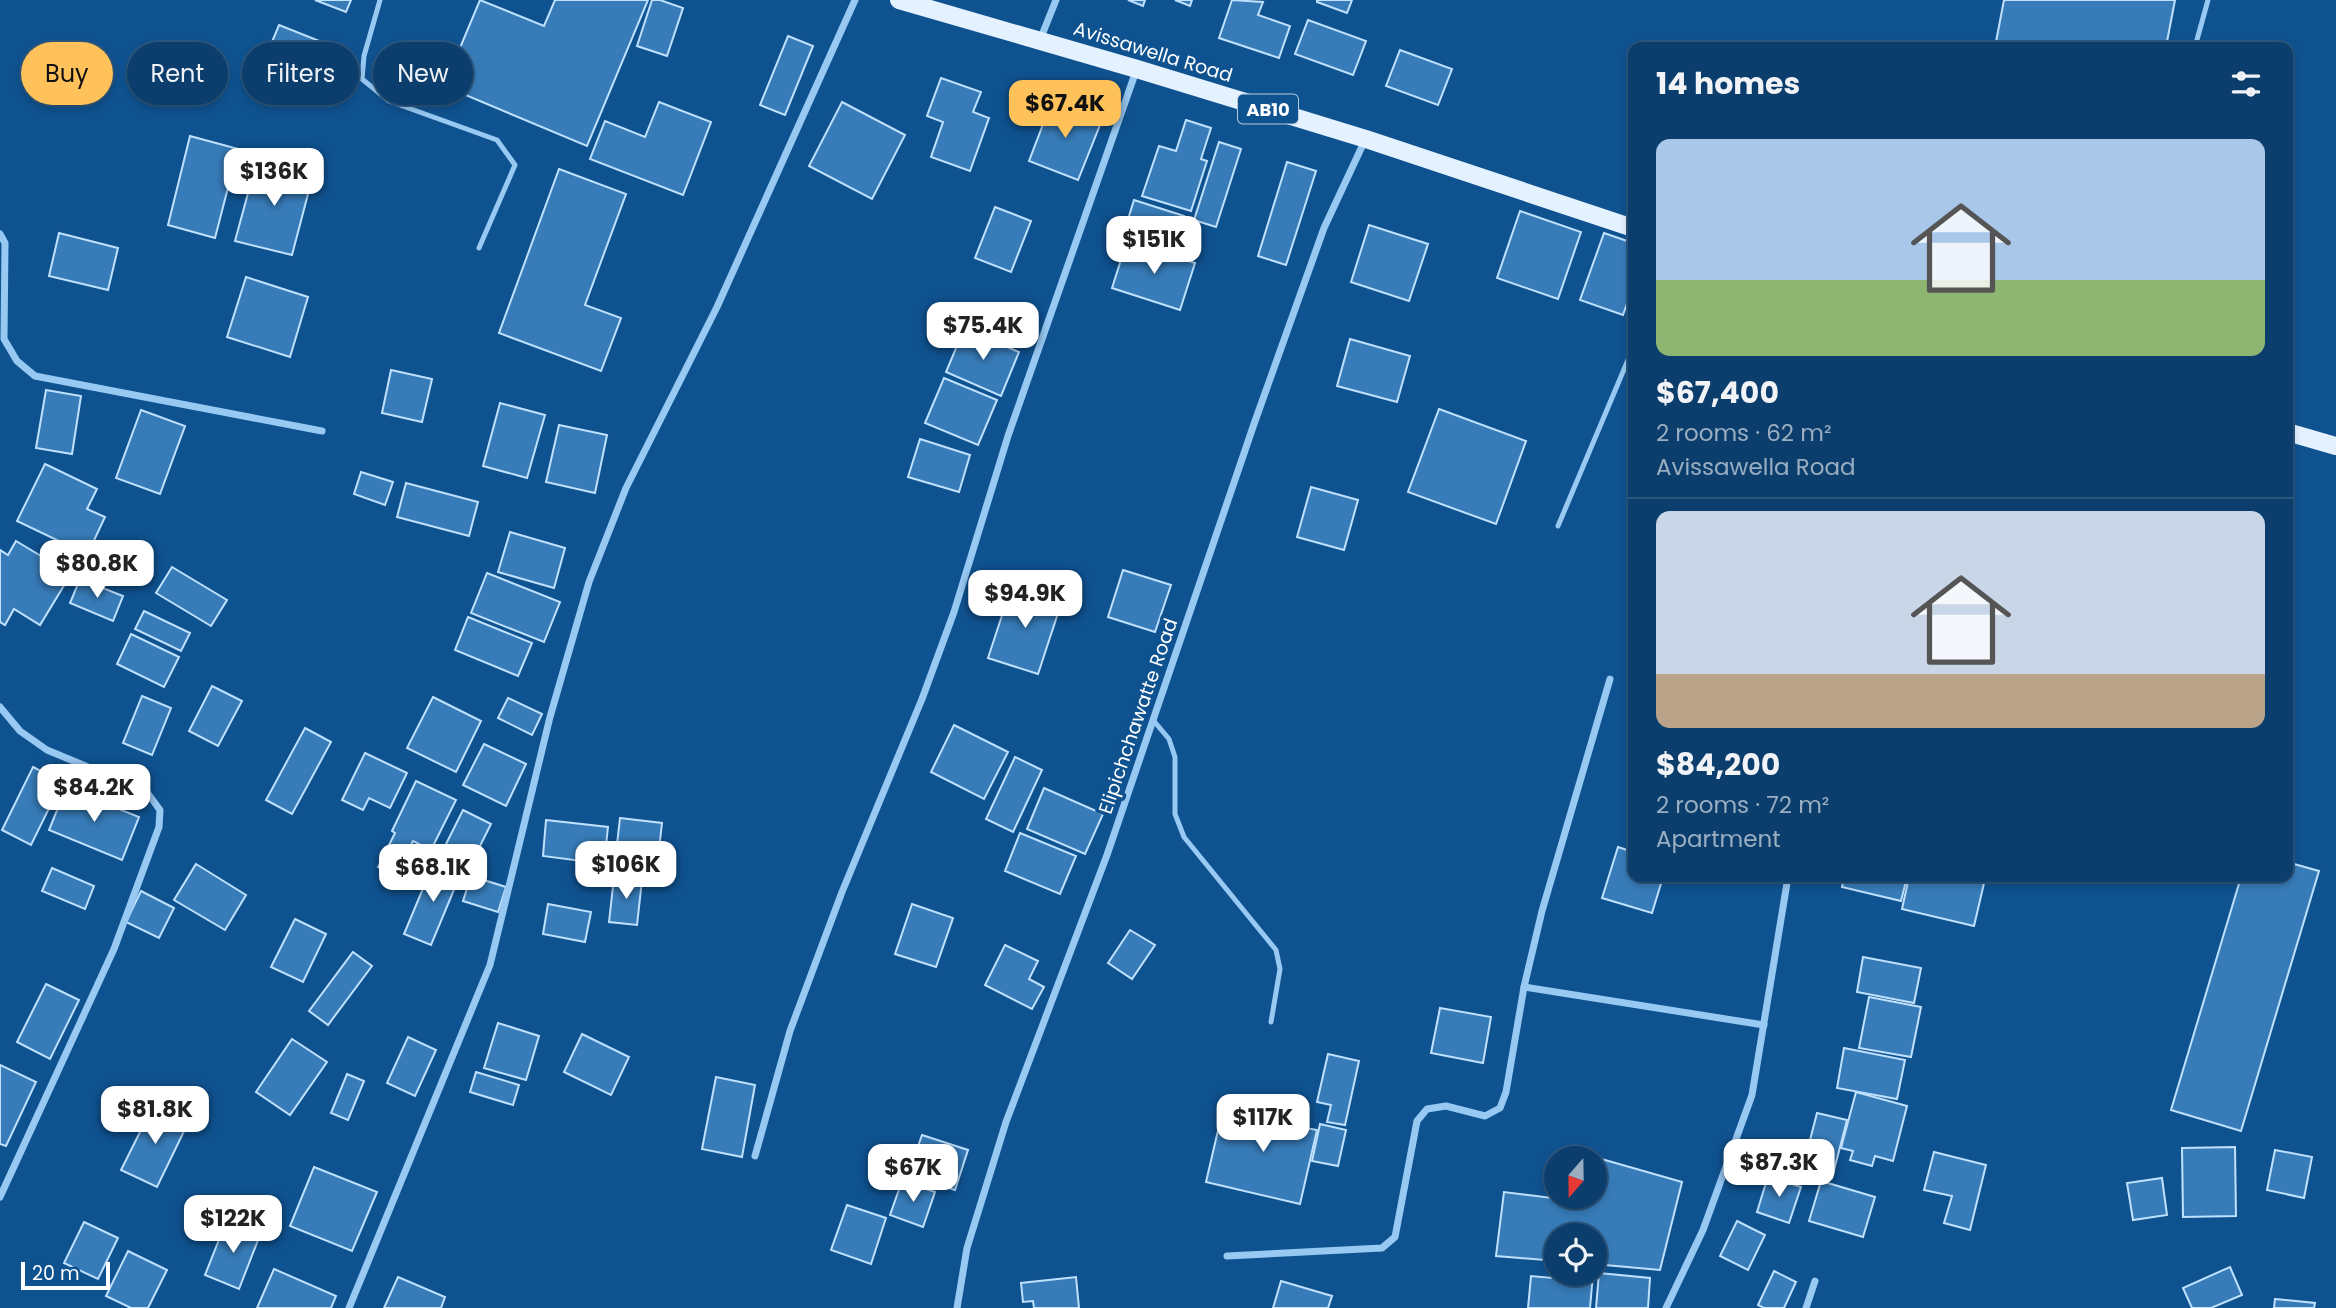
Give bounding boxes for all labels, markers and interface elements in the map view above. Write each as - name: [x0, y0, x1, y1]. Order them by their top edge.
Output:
- street label: Avissawella Road: [1070, 15, 1236, 89]
- chip: Buy: [21, 42, 113, 105]
- chip: Rent: [127, 42, 228, 105]
- chip: Filters: [242, 42, 359, 105]
- chip: New: [373, 42, 473, 105]
- text: 14 homes: [1656, 62, 1800, 105]
- icon: filters: [2227, 65, 2265, 103]
- pin: $67.4K: [1008, 80, 1122, 140]
- text: $67.4K: [1025, 87, 1105, 119]
- road number: AB10: [1238, 94, 1298, 124]
- pin: $136K: [225, 148, 323, 208]
- text: $136K: [240, 155, 308, 187]
- icon: home: [1898, 185, 2024, 311]
- pin: $151K: [1105, 216, 1203, 276]
- text: $151K: [1122, 223, 1186, 255]
- pin: $75.4K: [926, 302, 1040, 362]
- text: $75.4K: [943, 309, 1023, 341]
- text: $67,400: [1656, 371, 1779, 414]
- text: 2 rooms · 62 m²: [1656, 417, 1832, 449]
- text: Avissawella Road: [1656, 451, 1856, 483]
- pin: $80.8K: [40, 540, 154, 600]
- text: $80.8K: [56, 547, 138, 579]
- icon: home: [1898, 557, 2024, 683]
- pin: $94.9K: [968, 570, 1082, 630]
- text: $94.9K: [984, 577, 1066, 609]
- street label: Elipichchawatte Road: [1092, 615, 1184, 817]
- text: $84,200: [1656, 743, 1780, 786]
- pin: $84.2K: [37, 764, 151, 824]
- text: $84.2K: [53, 771, 135, 803]
- text: 2 rooms · 72 m²: [1656, 789, 1829, 821]
- text: Apartment: [1656, 823, 1781, 855]
- pin: $106K: [577, 842, 675, 901]
- pin: $68.1K: [376, 844, 490, 904]
- text: $106K: [591, 848, 661, 880]
- text: $68.1K: [395, 851, 471, 883]
- pin: $81.8K: [98, 1086, 212, 1146]
- text: $81.8K: [117, 1093, 193, 1125]
- pin: $117K: [1214, 1094, 1312, 1154]
- text: $117K: [1233, 1101, 1293, 1133]
- pin: $87.3K: [1722, 1140, 1836, 1199]
- pin: $67K: [872, 1144, 954, 1204]
- north arrow: [1544, 1146, 1606, 1209]
- map controls: [1544, 1146, 1607, 1286]
- text: $87.3K: [1740, 1146, 1818, 1178]
- text: $67K: [884, 1151, 942, 1183]
- pin: $122K: [184, 1196, 282, 1255]
- text: $122K: [200, 1202, 266, 1234]
- button: locate: [1544, 1223, 1607, 1286]
- scale bar: [21, 1259, 110, 1291]
- text: 20 m: [32, 1260, 80, 1287]

